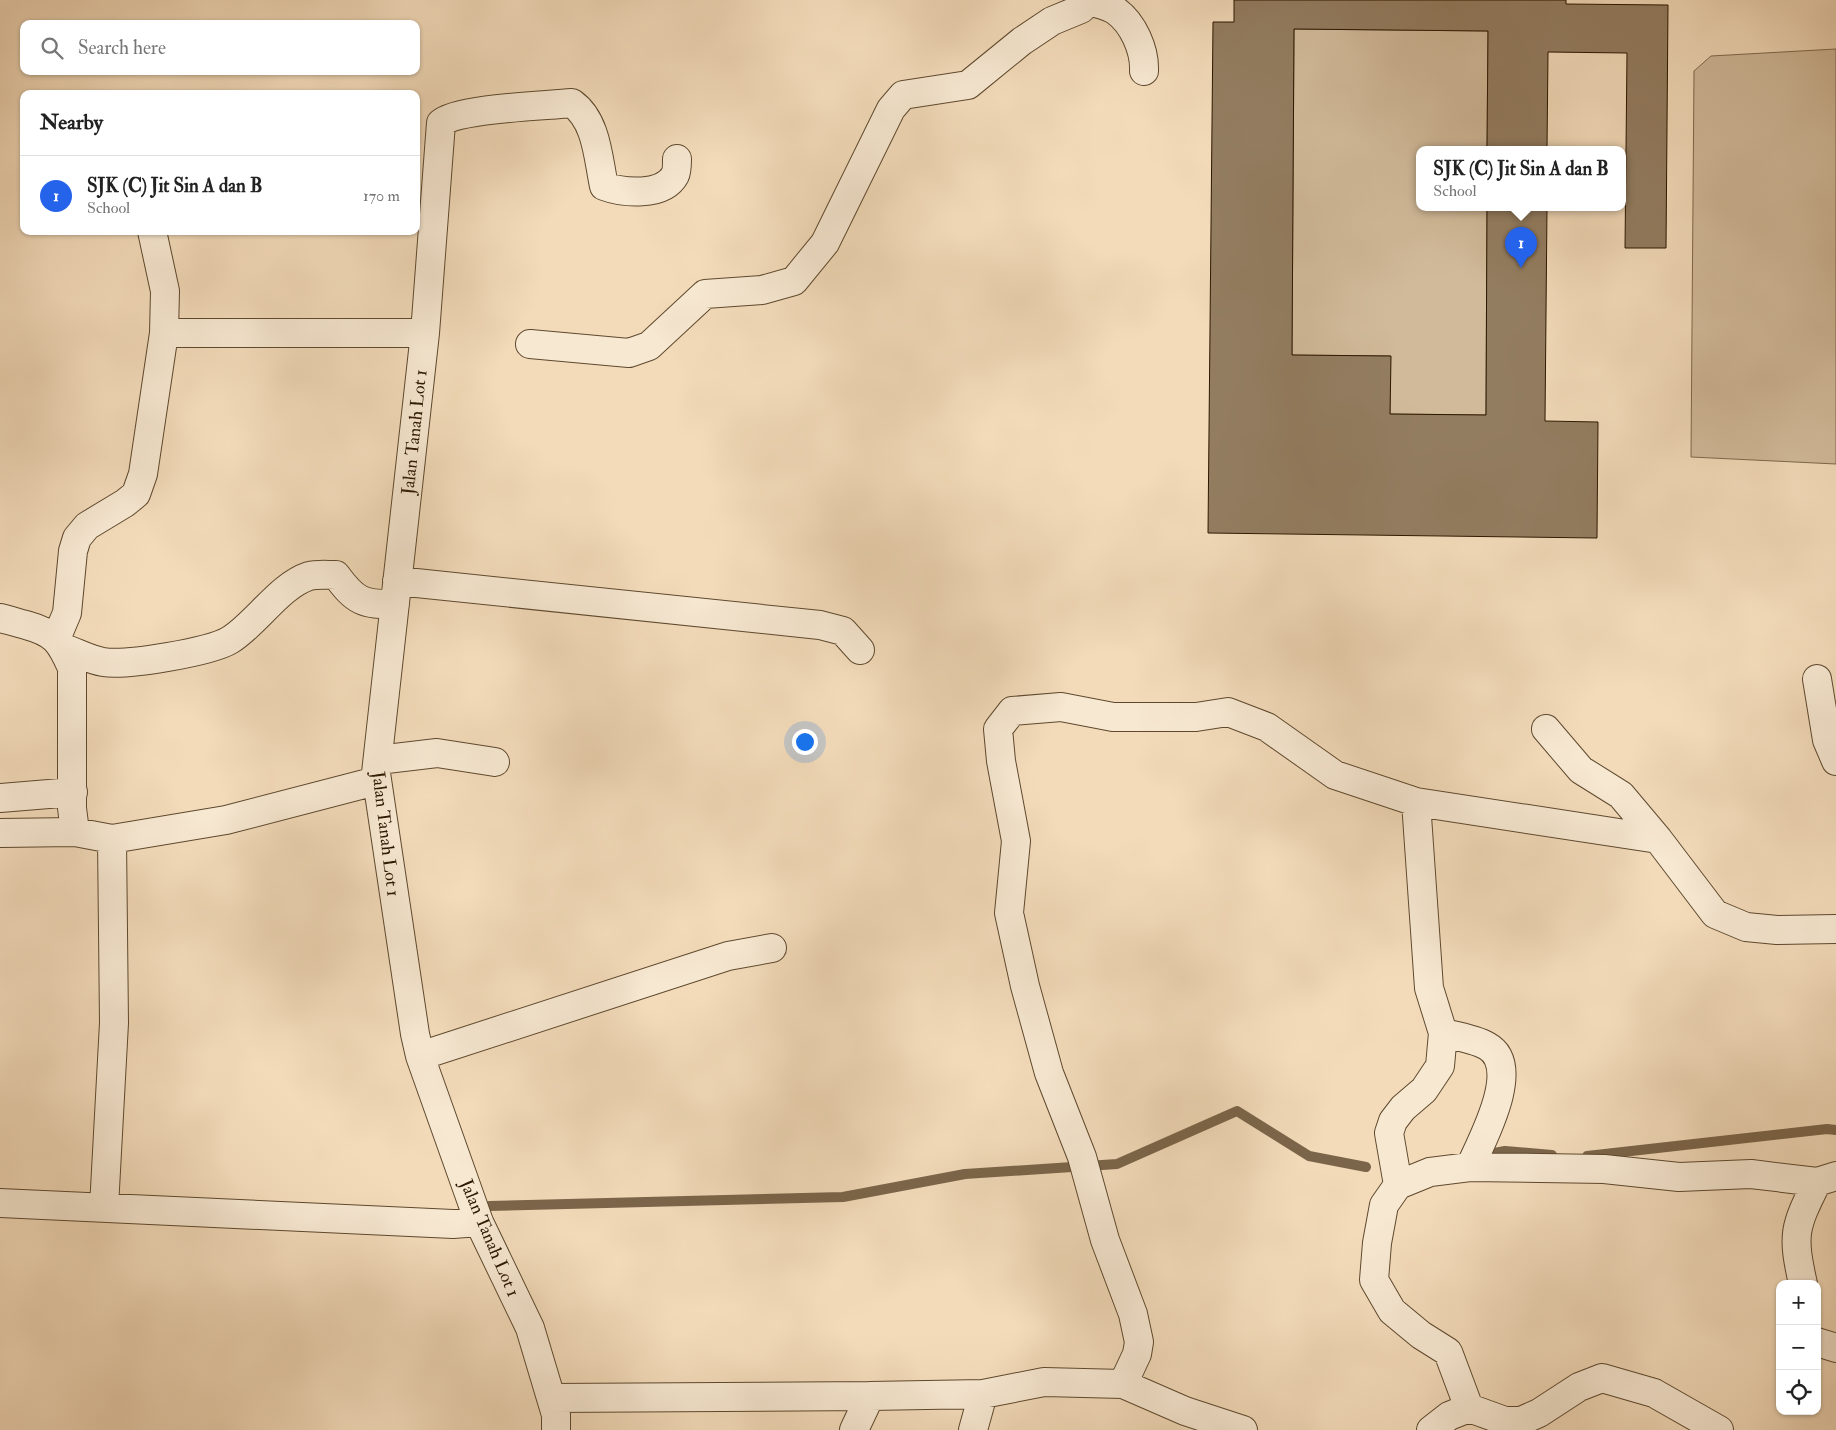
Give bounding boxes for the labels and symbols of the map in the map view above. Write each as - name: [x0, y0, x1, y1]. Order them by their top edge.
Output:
- pin: 1: [1505, 227, 1537, 268]
- street label: Jalan Tanah Lot 1: [396, 368, 433, 497]
- your location: [792, 729, 818, 755]
- street label: Jalan Tanah Lot 1: [366, 769, 405, 898]
- street label: Jalan Tanah Lot 1: [454, 1175, 525, 1301]

